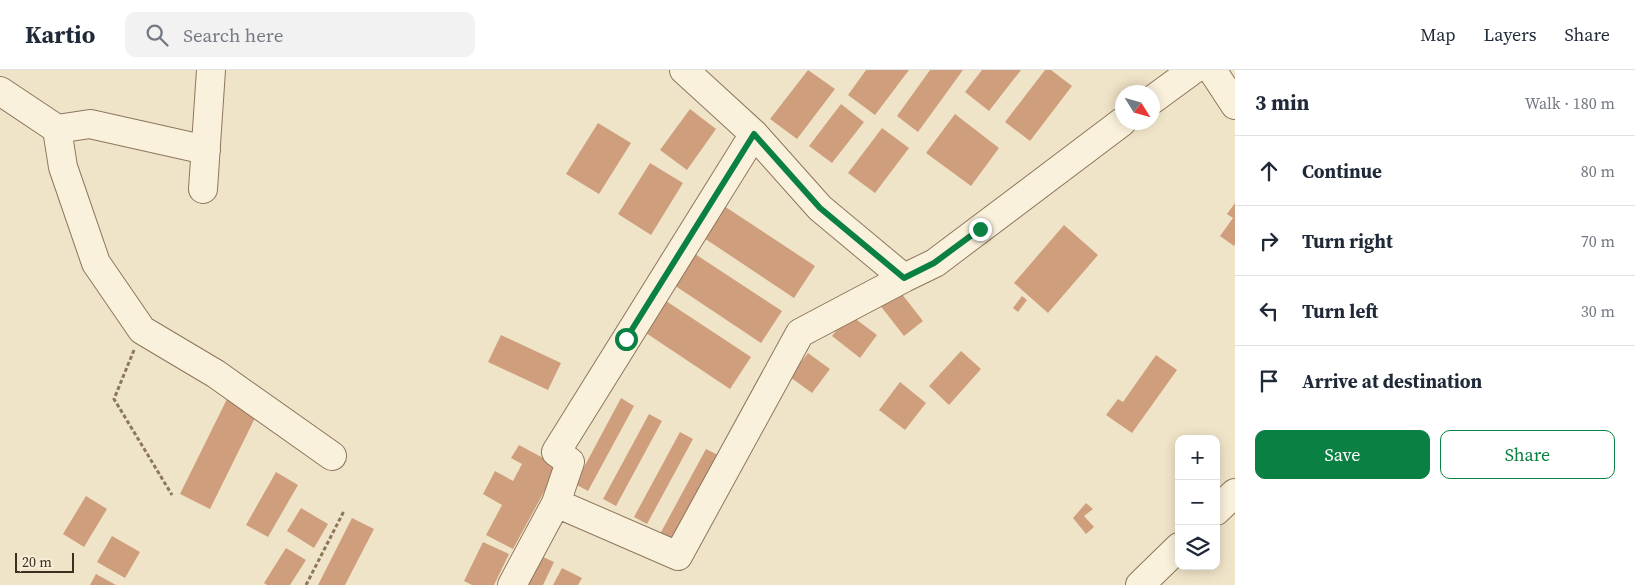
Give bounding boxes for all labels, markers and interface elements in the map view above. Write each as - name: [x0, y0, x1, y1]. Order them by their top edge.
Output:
- search box: [125, 12, 475, 57]
- text: Kartio: [25, 18, 95, 51]
- icon: search: [143, 21, 171, 49]
- text: Search here: [183, 22, 283, 48]
- text: Map: [1420, 22, 1455, 47]
- text: Layers: [1483, 22, 1536, 47]
- text: Share: [1564, 22, 1610, 47]
- north arrow: [1115, 85, 1160, 130]
- text: 3 min: [1255, 88, 1310, 117]
- text: Walk · 180 m: [1525, 92, 1615, 114]
- icon: ahead: [1255, 157, 1283, 185]
- text: Continue: [1302, 158, 1382, 184]
- text: 80 m: [1581, 160, 1615, 182]
- route end: [969, 218, 992, 241]
- icon: right: [1255, 227, 1283, 255]
- text: Turn right: [1302, 228, 1393, 254]
- text: 70 m: [1581, 230, 1615, 252]
- icon: left: [1255, 297, 1283, 325]
- text: Turn left: [1302, 298, 1378, 324]
- text: 30 m: [1581, 300, 1615, 322]
- route start: [615, 328, 638, 351]
- icon: arrive: [1255, 367, 1283, 395]
- text: Arrive at destination: [1302, 368, 1482, 394]
- button: Save: [1255, 430, 1430, 479]
- button: Share: [1440, 430, 1615, 479]
- map controls: [1175, 435, 1220, 570]
- button: +: [1175, 435, 1220, 480]
- button: −: [1175, 480, 1220, 525]
- button: layers: [1175, 525, 1220, 570]
- scale bar: [15, 550, 74, 573]
- text: 20 m: [22, 552, 52, 572]

